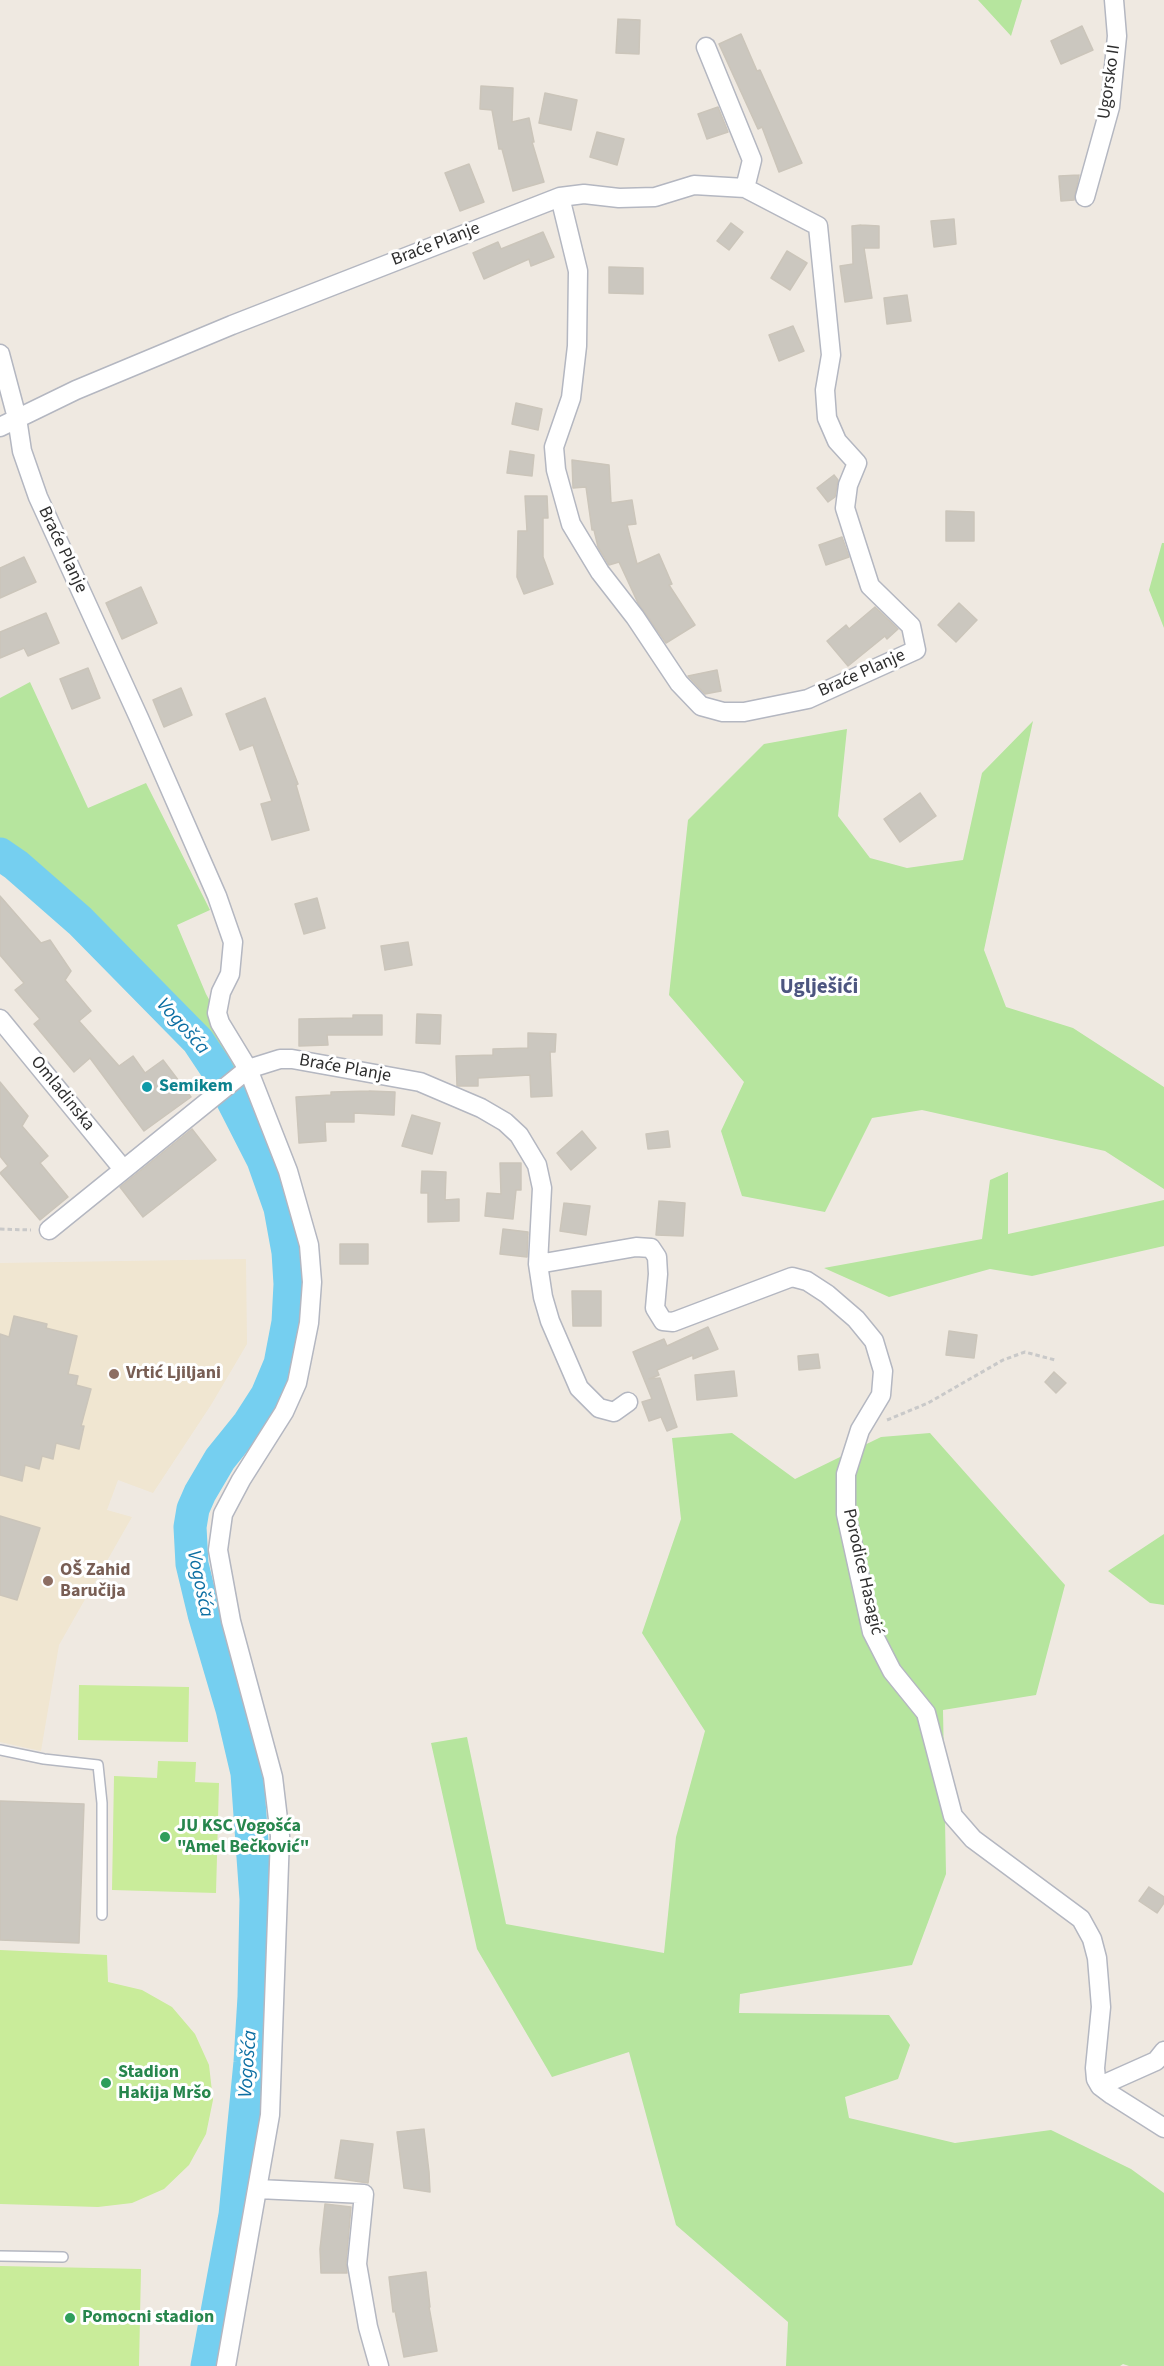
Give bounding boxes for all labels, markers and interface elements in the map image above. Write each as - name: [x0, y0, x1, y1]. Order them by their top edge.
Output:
- street label: Ugorsko II: [1094, 43, 1126, 121]
- street label: Braće Planje: [389, 218, 483, 272]
- street label: Braće Planje: [33, 503, 91, 597]
- street label: Braće Planje: [815, 645, 909, 703]
- district label: Uglješići: [780, 975, 858, 1001]
- water label: Vogošća: [150, 994, 214, 1060]
- street label: Braće Planje: [297, 1050, 393, 1088]
- street label: Omladinska: [25, 1052, 99, 1136]
- place label: Semikem: [159, 1076, 233, 1098]
- marker: Semikem: [140, 1080, 154, 1094]
- place label: Vrtić Ljiljani: [126, 1363, 221, 1385]
- marker: Vrtić Ljiljani: [107, 1367, 121, 1381]
- street label: Porodice Hasagić: [837, 1507, 887, 1637]
- water label: Vogošća: [180, 1548, 218, 1620]
- place label: OŠ Zahid Baručija: [60, 1560, 130, 1602]
- marker: OŠ Zahid Baručija: [41, 1574, 55, 1588]
- place label: JU KSC Vogošća "Amel Bečković": [177, 1816, 309, 1858]
- marker: JU KSC Vogošća "Amel Bečković": [158, 1830, 172, 1844]
- water label: Vogošća: [235, 2029, 263, 2099]
- place label: Stadion Hakija Mršo: [118, 2062, 211, 2104]
- marker: Stadion Hakija Mršo: [99, 2076, 113, 2090]
- place label: Pomocni stadion: [82, 2307, 214, 2329]
- marker: Pomocni stadion: [63, 2311, 77, 2325]

